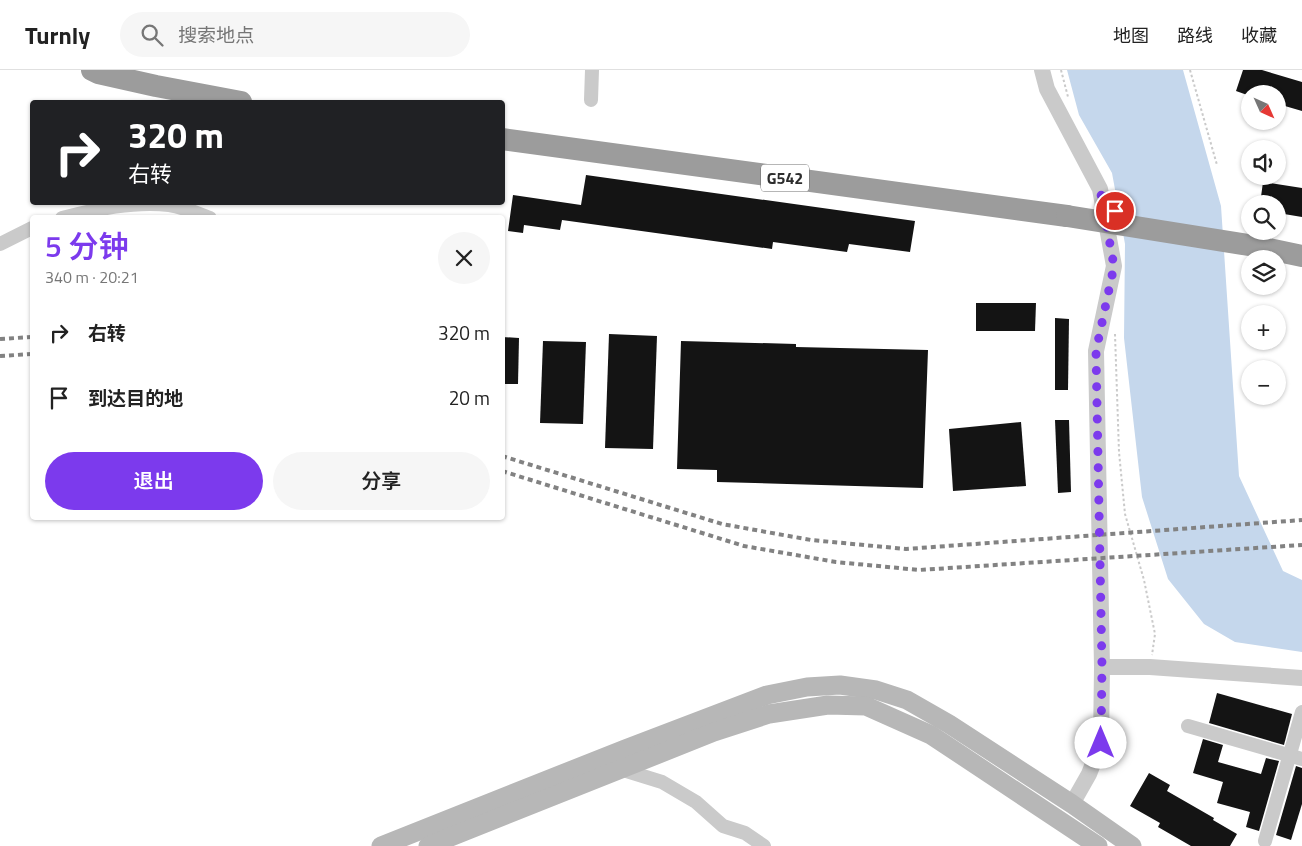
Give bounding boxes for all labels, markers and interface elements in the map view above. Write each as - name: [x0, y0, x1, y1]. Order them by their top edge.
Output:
- search box: [120, 12, 470, 57]
- text: Turnly: [25, 17, 90, 53]
- text: 搜索地点: [178, 20, 254, 49]
- icon: search: [138, 21, 166, 49]
- text: 地图: [1113, 22, 1149, 49]
- text: 路线: [1177, 22, 1213, 49]
- text: 收藏: [1241, 22, 1277, 49]
- north arrow: [1241, 85, 1286, 130]
- map controls: [1241, 85, 1286, 405]
- text: 320 m: [128, 108, 224, 162]
- icon: right: [45, 120, 110, 185]
- button: sound: [1241, 140, 1286, 185]
- text: 右转: [128, 157, 172, 191]
- road number: G542: [761, 165, 809, 192]
- pin: [1094, 190, 1136, 232]
- button: search: [1241, 195, 1286, 240]
- icon: arrive: [1101, 197, 1129, 225]
- text: 5 分钟: [45, 223, 128, 269]
- button: close: [438, 232, 490, 284]
- button: layers: [1241, 250, 1286, 295]
- text: 340 m · 20:21: [45, 265, 139, 289]
- button: +: [1241, 305, 1286, 350]
- text: 右转: [88, 318, 126, 347]
- text: 320 m: [438, 318, 490, 347]
- icon: right: [45, 319, 73, 347]
- button: −: [1241, 360, 1286, 405]
- text: 到达目的地: [88, 383, 183, 412]
- text: 20 m: [449, 383, 490, 412]
- icon: arrive: [45, 384, 73, 412]
- button: 退出: [45, 452, 263, 510]
- button: 分享: [273, 452, 490, 510]
- position arrow: [1074, 716, 1126, 768]

